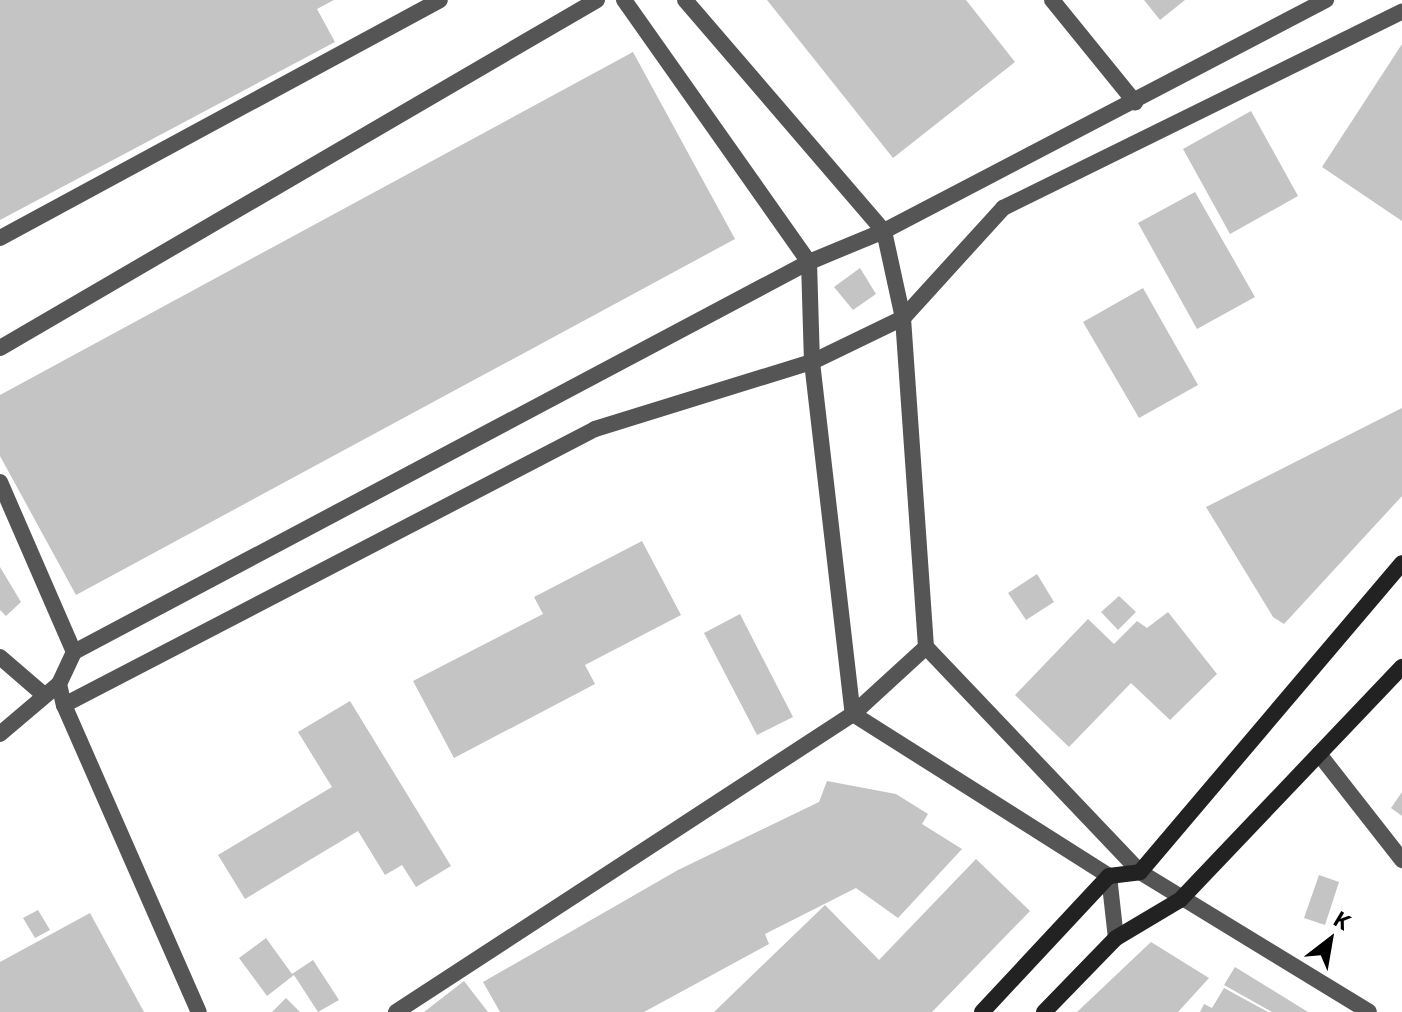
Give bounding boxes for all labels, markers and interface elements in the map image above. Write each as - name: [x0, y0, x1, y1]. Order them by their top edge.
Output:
- north arrow: [1290, 900, 1370, 980]
- text: K: [1328, 903, 1356, 936]

